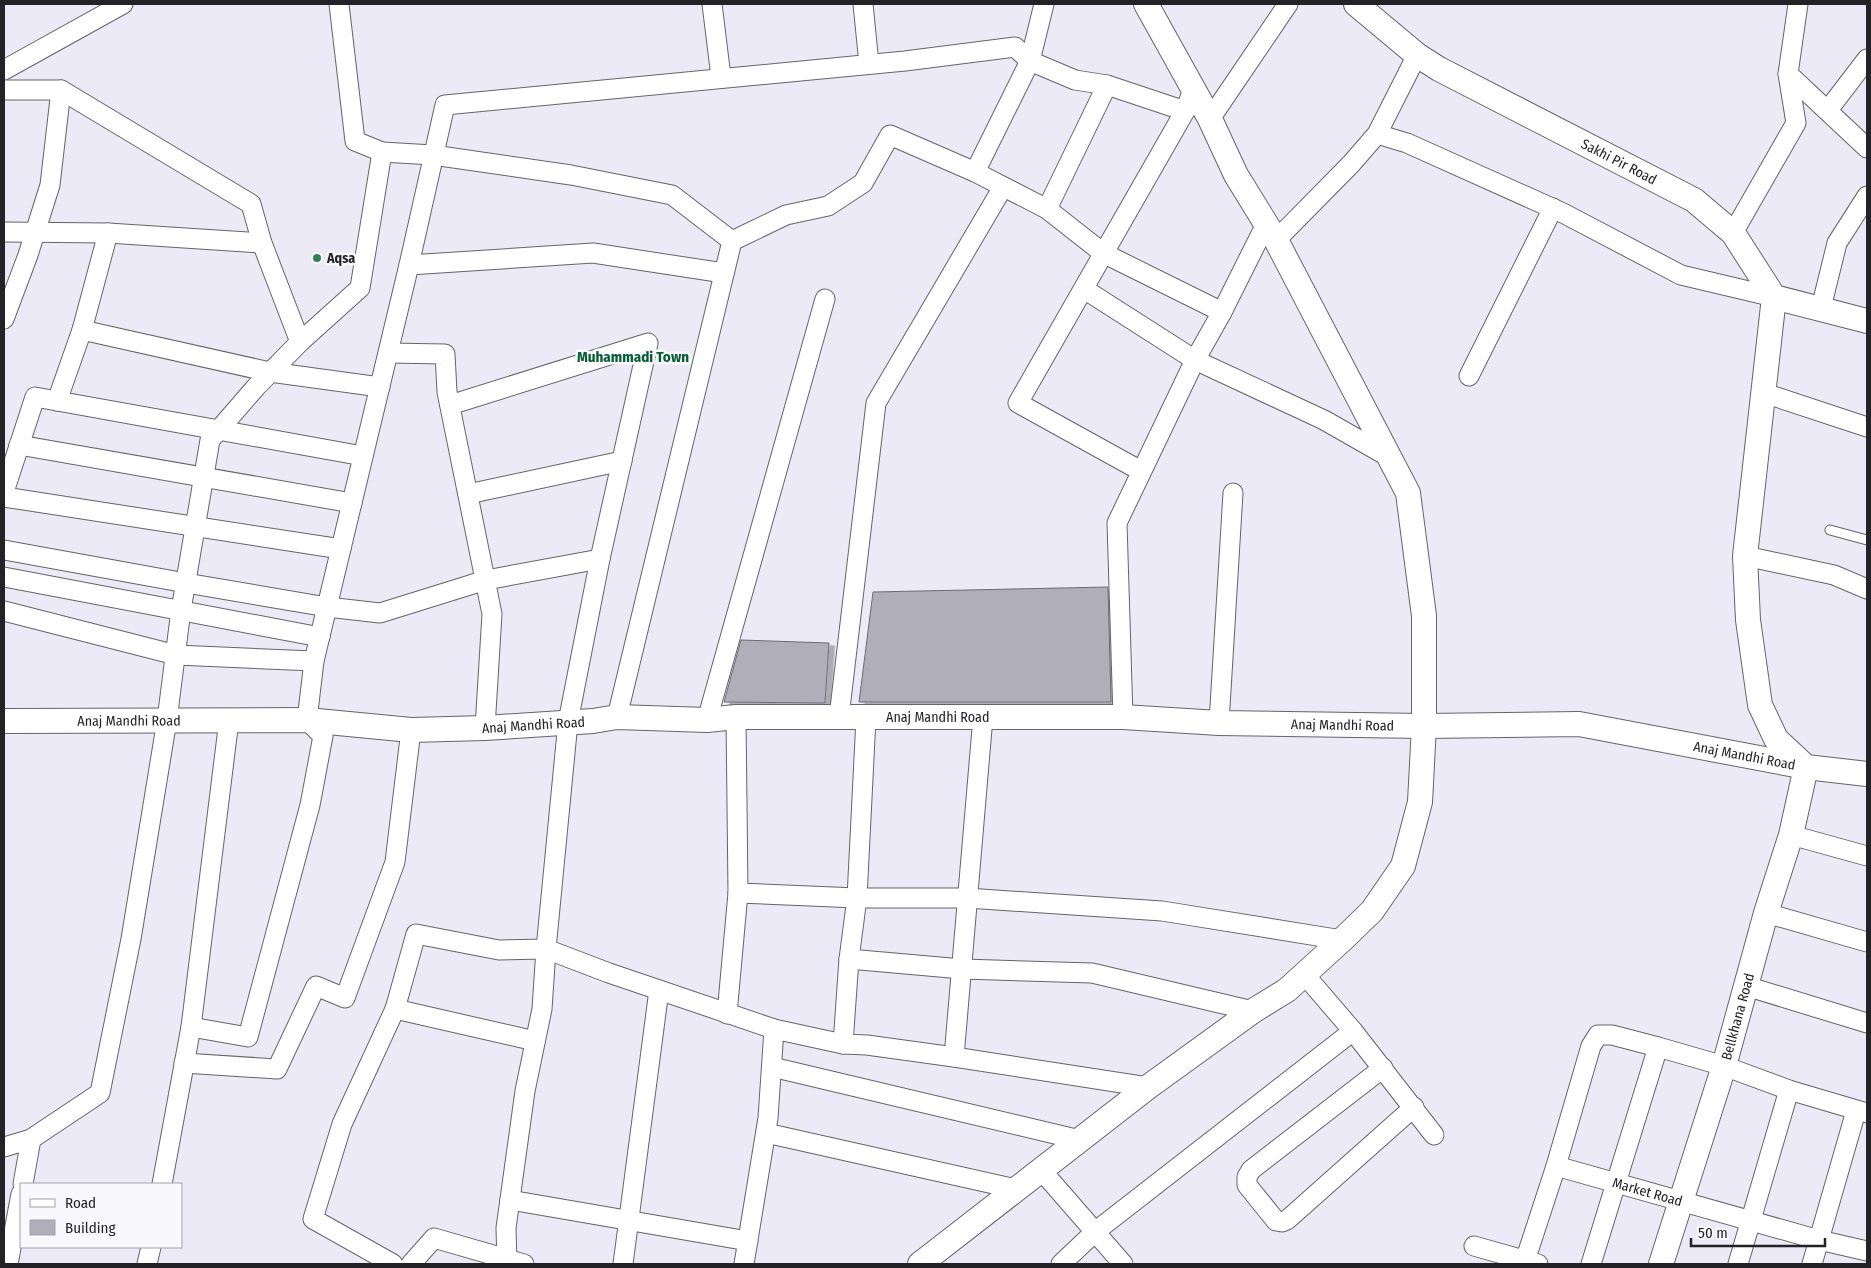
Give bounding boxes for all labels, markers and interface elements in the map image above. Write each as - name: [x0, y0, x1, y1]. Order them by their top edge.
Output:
- street label: Sakhi Pir Road: [1578, 135, 1659, 188]
- place label: Aqsa: [326, 250, 355, 267]
- marker: Aqsa: [311, 252, 323, 264]
- district label: Muhammadi Town: [577, 348, 689, 366]
- street label: Anaj Mandhi Road: [886, 709, 989, 726]
- street label: Anaj Mandhi Road: [77, 712, 181, 730]
- street label: Anaj Mandhi Road: [481, 714, 586, 737]
- street label: Anaj Mandhi Road: [1291, 716, 1394, 735]
- street label: Anaj Mandhi Road: [1692, 738, 1797, 774]
- street label: Bellkhana Road: [1718, 971, 1758, 1062]
- street label: Market Road: [1610, 1174, 1684, 1210]
- legend: [20, 1183, 182, 1248]
- text: Road: [65, 1194, 96, 1212]
- scale bar: [1691, 1216, 1825, 1248]
- text: Building: [65, 1219, 116, 1237]
- text: 50 m: [1698, 1224, 1728, 1242]

